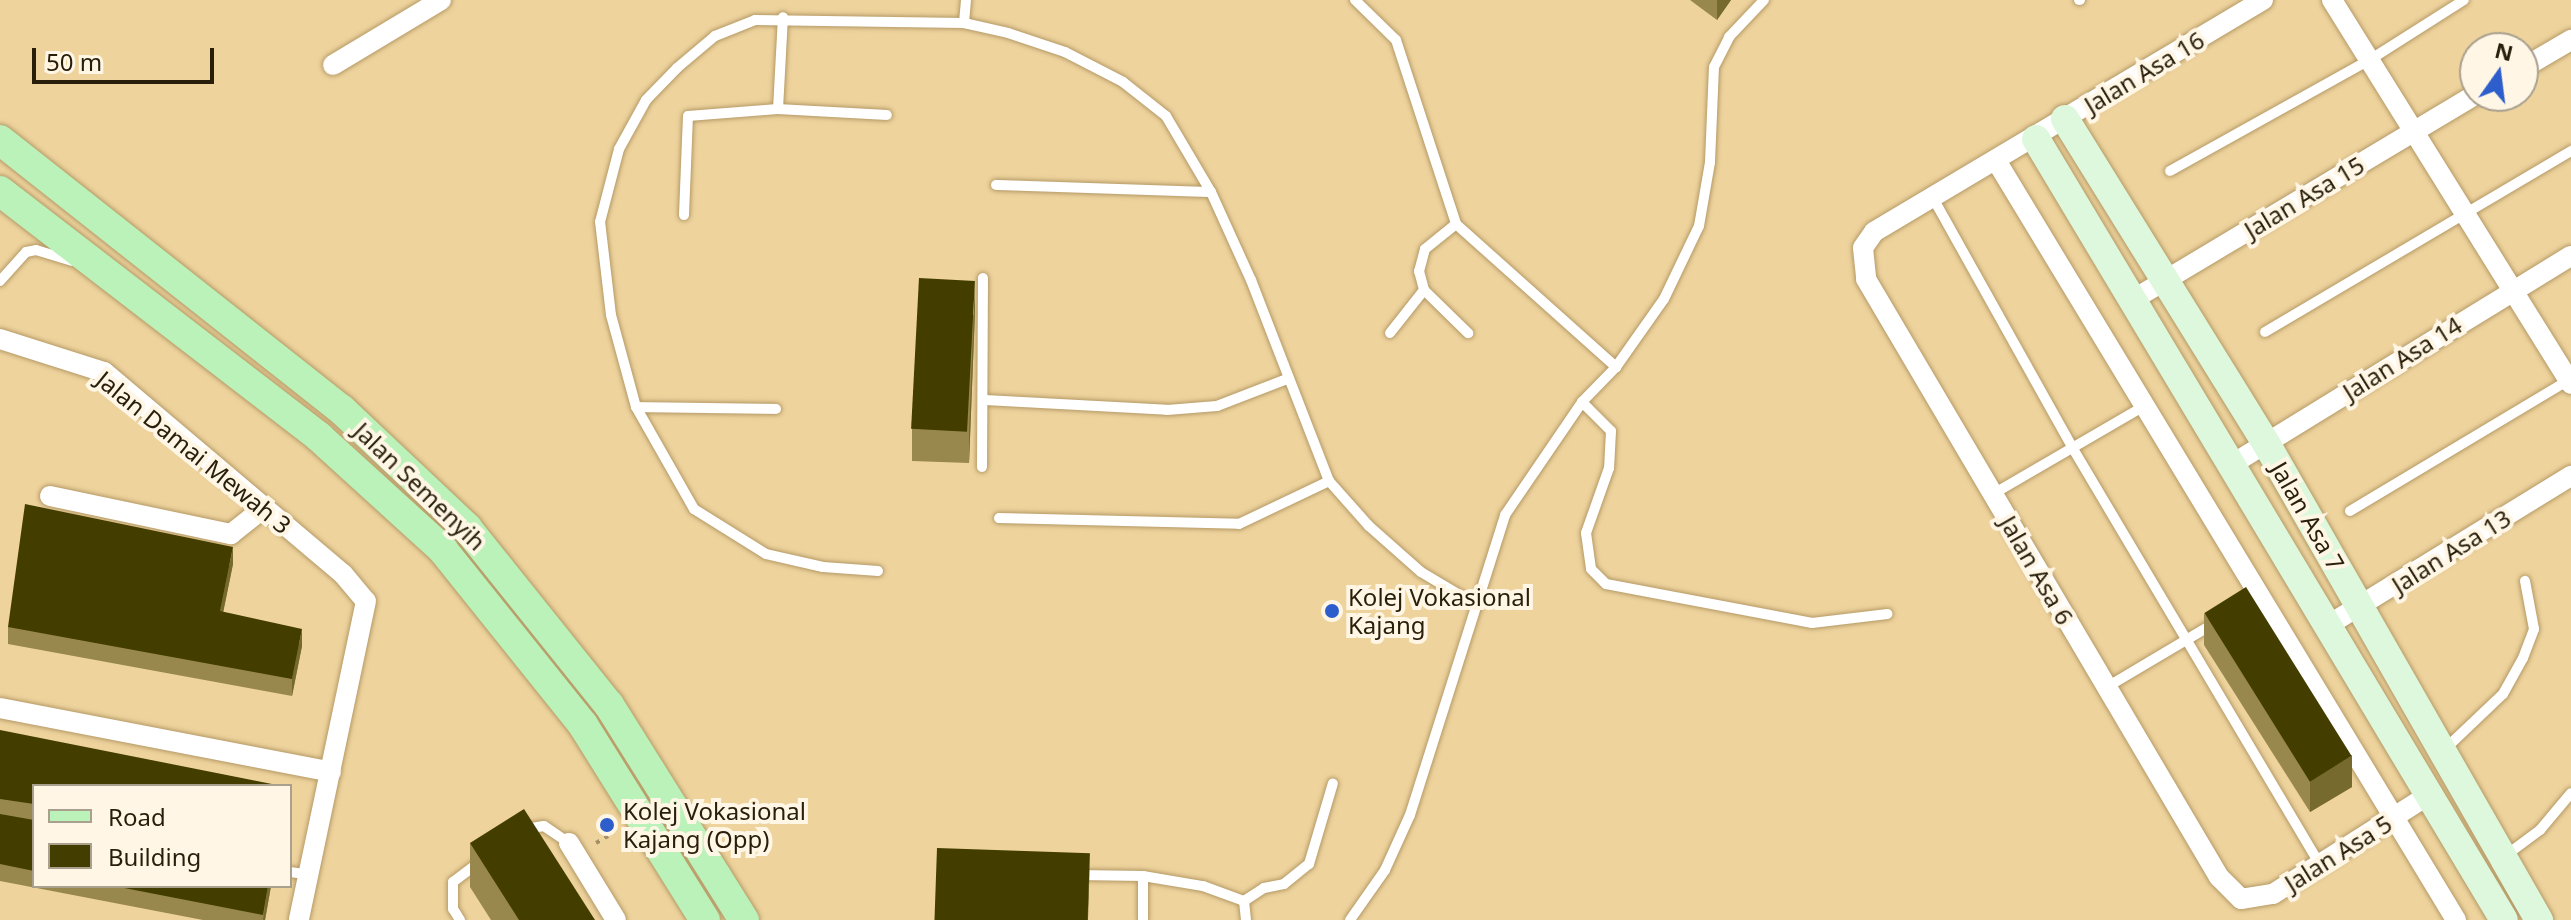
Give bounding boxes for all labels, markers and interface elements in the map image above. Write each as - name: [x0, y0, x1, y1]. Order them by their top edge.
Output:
- street label: Jalan Asa 16: [2079, 25, 2209, 119]
- scale bar: [36, 32, 218, 82]
- north arrow: [2459, 32, 2539, 112]
- text: N: [2492, 34, 2517, 67]
- text: 50 m: [46, 45, 102, 78]
- street label: Jalan Asa 15: [2239, 150, 2369, 244]
- street label: Jalan Asa 14: [2337, 310, 2467, 406]
- street label: Jalan Damai Mewah 3: [91, 365, 297, 539]
- street label: Jalan Semenyih: [348, 416, 492, 556]
- street label: Jalan Asa 7: [2265, 456, 2351, 576]
- street label: Jalan Asa 13: [2386, 503, 2516, 599]
- street label: Jalan Asa 6: [1994, 510, 2080, 630]
- place label: Kolej Vokasional Kajang: [1348, 583, 1531, 639]
- marker: Kolej Vokasional Kajang: [1323, 602, 1341, 620]
- legend: [32, 784, 292, 888]
- place label: Kolej Vokasional Kajang (Opp): [623, 797, 806, 853]
- text: Road: [108, 800, 166, 833]
- street label: Jalan Asa 5: [2279, 809, 2397, 897]
- marker: Kolej Vokasional Kajang (Opp): [598, 816, 616, 834]
- text: Building: [108, 840, 201, 873]

